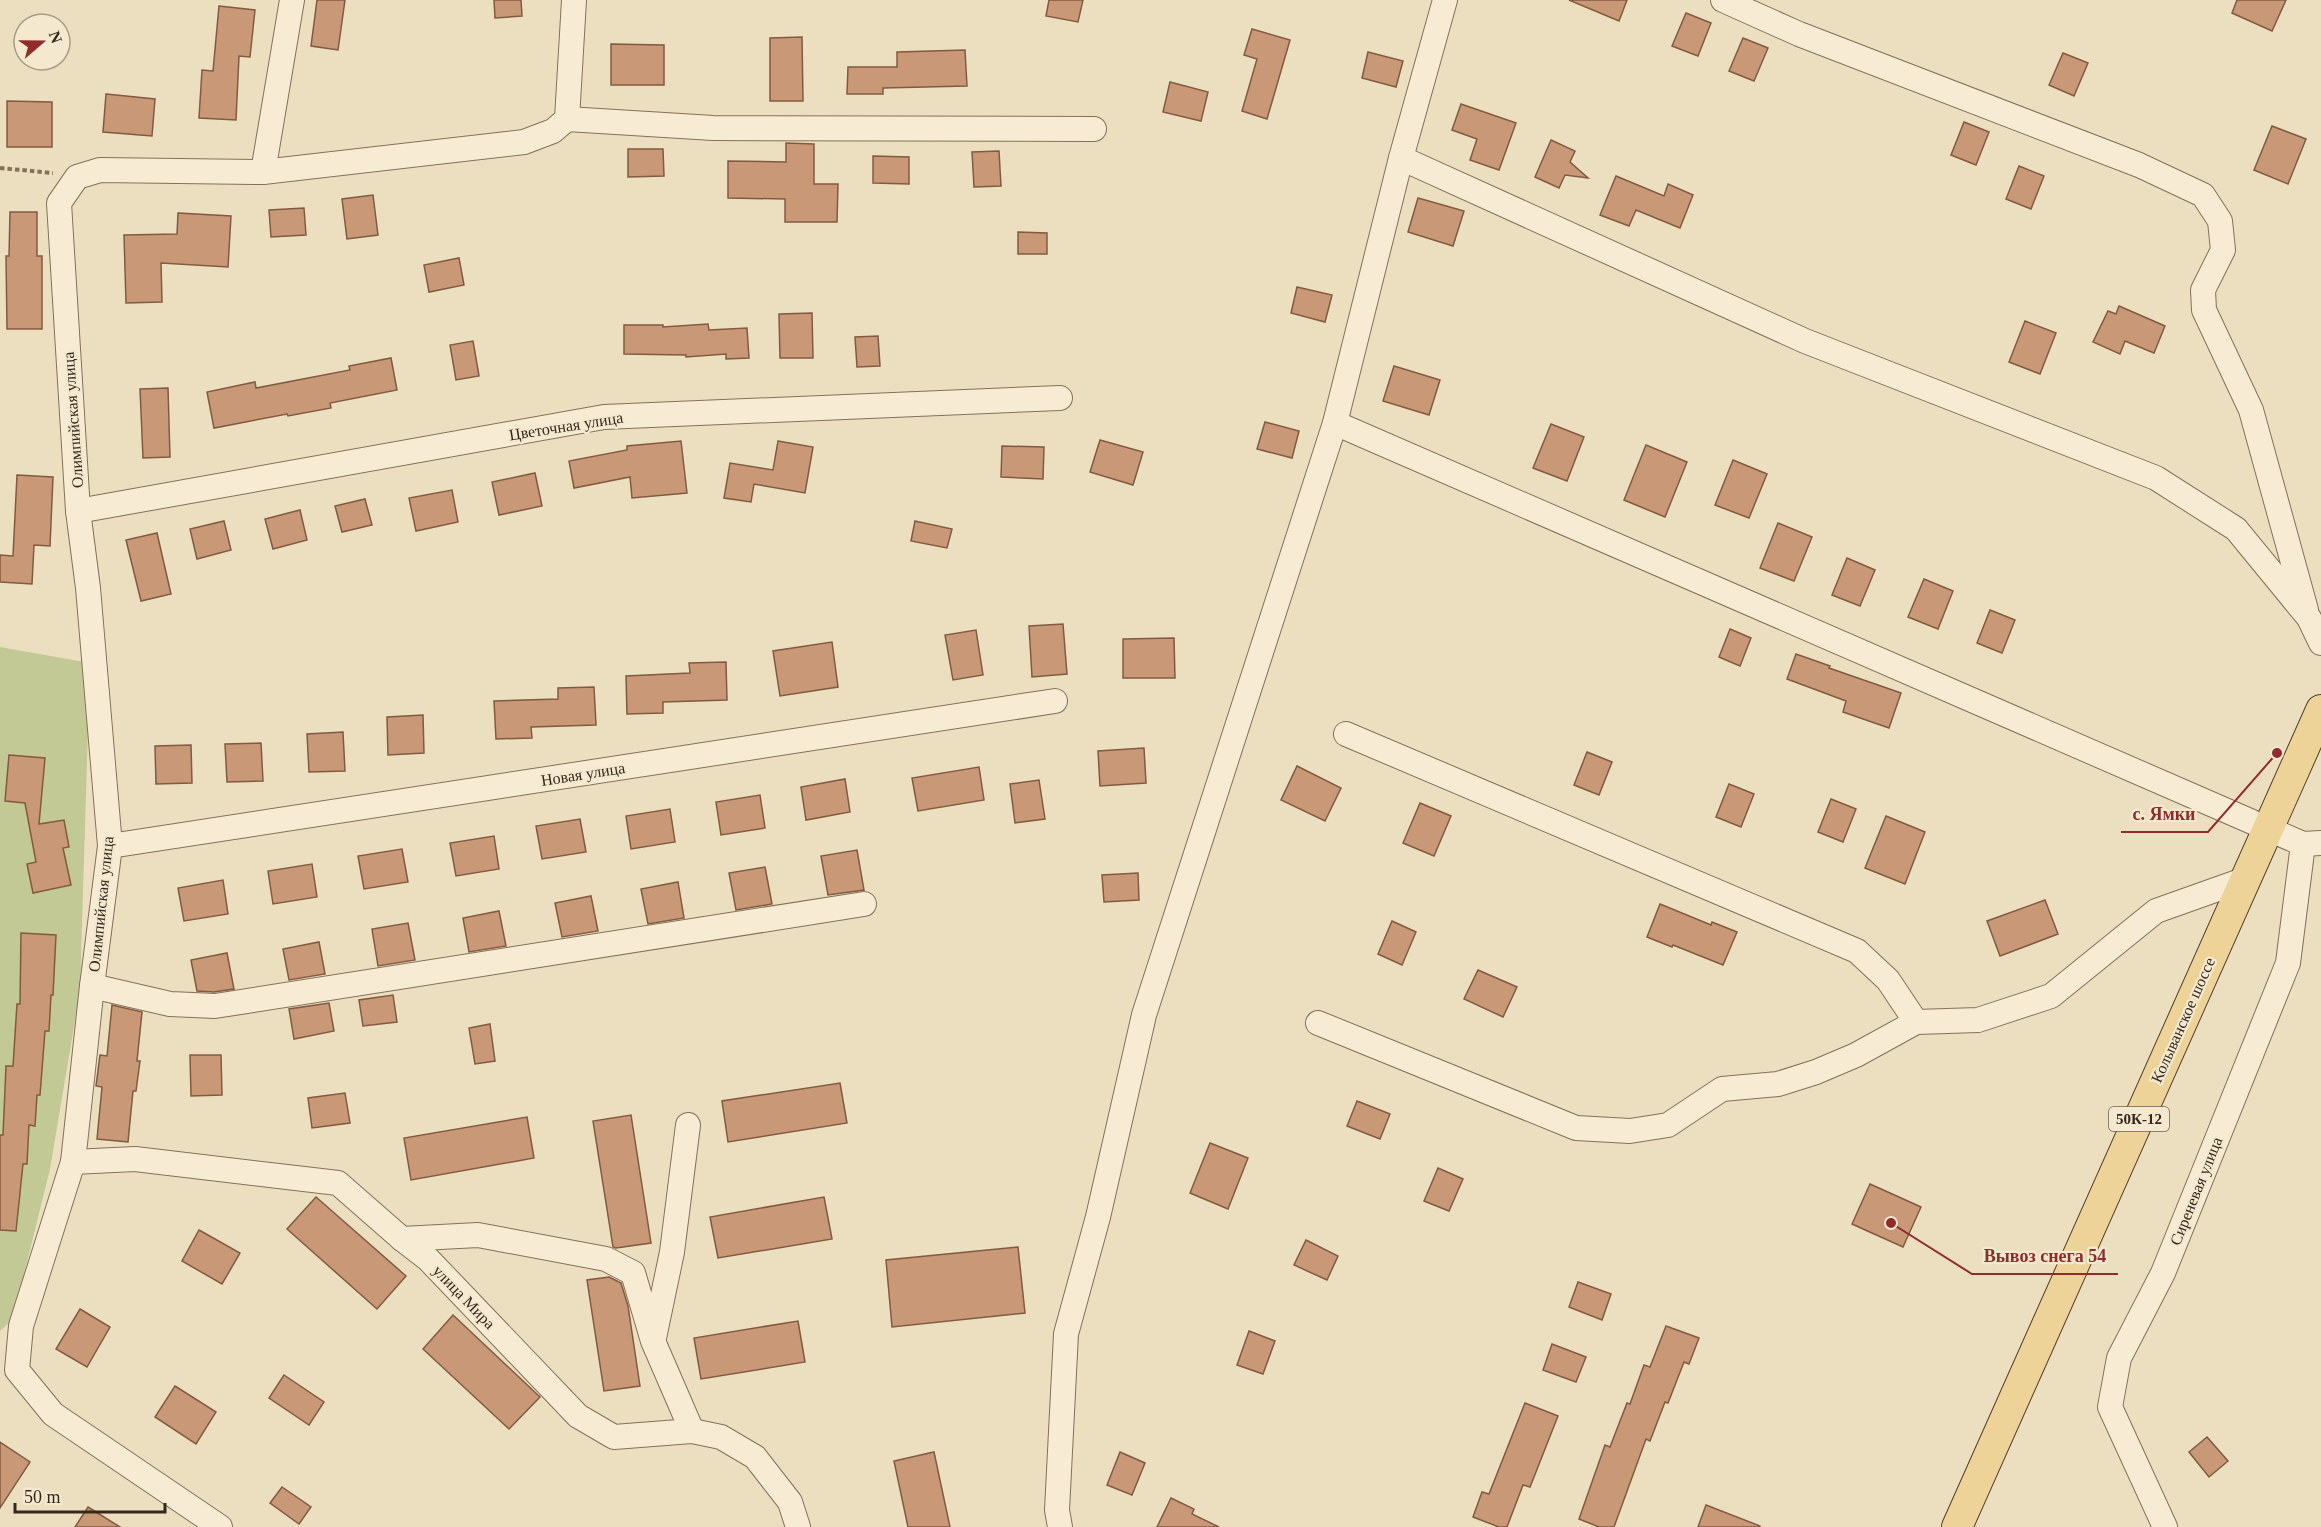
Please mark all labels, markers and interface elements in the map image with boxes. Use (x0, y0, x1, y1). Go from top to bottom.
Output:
north arrow (12, 12, 72, 72)
text: N (46, 29, 66, 46)
street label: Олимпийская улица (60, 351, 87, 489)
street label: Цветочная улица (508, 409, 624, 444)
street label: Новая улица (540, 759, 626, 790)
callout: с. Ямки (2121, 796, 2208, 832)
text: с. Ямки (2133, 804, 2196, 824)
street label: Олимпийская улица (85, 835, 118, 973)
street label: Колыванское шоссе (2148, 955, 2218, 1085)
road number: 50К-12 (2109, 1107, 2169, 1131)
street label: Сиреневая улица (2167, 1134, 2226, 1248)
callout: Вывоз снега 54 (1972, 1238, 2118, 1274)
text: Вывоз снега 54 (1984, 1246, 2106, 1266)
street label: улица Мира (429, 1262, 498, 1333)
scale bar (15, 1476, 165, 1514)
text: 50 m (24, 1487, 61, 1507)

